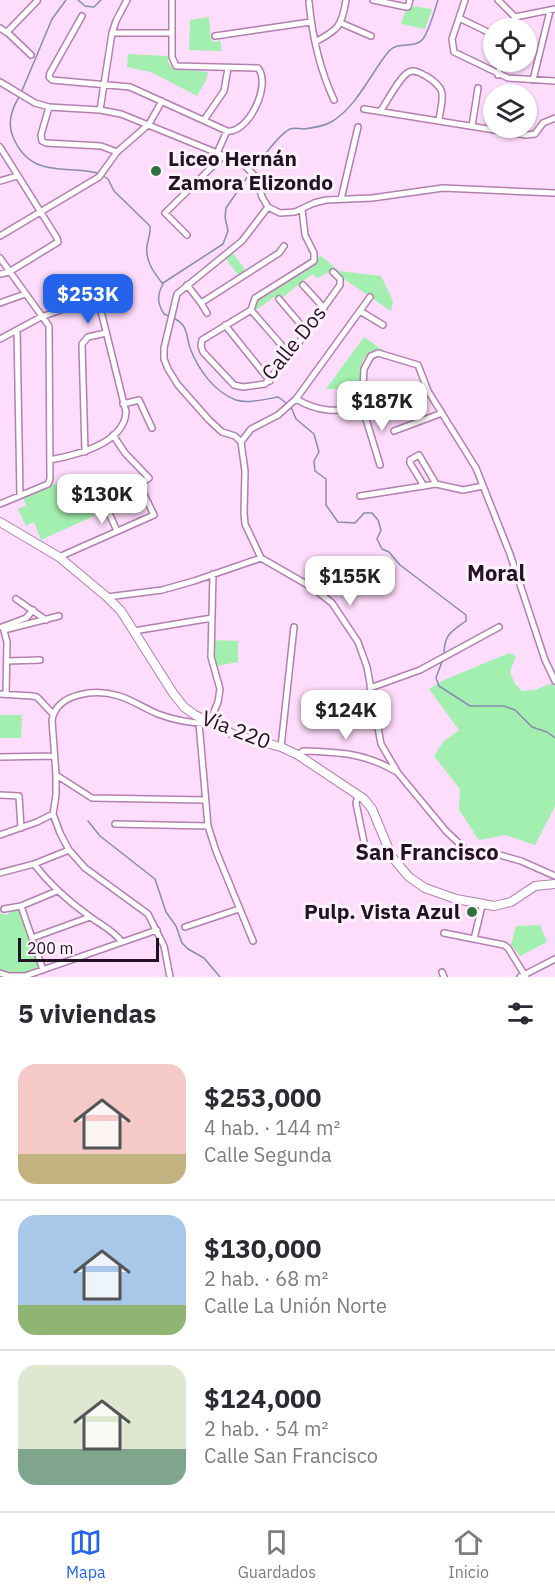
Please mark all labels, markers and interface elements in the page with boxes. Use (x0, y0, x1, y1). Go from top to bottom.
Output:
map controls (483, 18, 537, 138)
button: locate (483, 18, 537, 72)
button: layers (483, 84, 537, 138)
place label: Liceo Hernán Zamora Elizondo (168, 144, 333, 196)
marker: Liceo Hernán Zamora Elizondo (149, 164, 163, 178)
pin: $253K (46, 274, 130, 325)
text: $253K (57, 280, 119, 307)
street label: Calle Dos (255, 299, 332, 385)
pin: $187K (340, 381, 424, 432)
text: $187K (351, 387, 413, 414)
pin: $130K (60, 474, 144, 525)
text: $130K (71, 480, 133, 507)
pin: $155K (308, 556, 392, 607)
district label: Moral (467, 558, 525, 587)
text: $155K (319, 562, 381, 589)
pin: $124K (304, 690, 388, 741)
text: $124K (315, 696, 377, 723)
street label: Vía 220 (198, 703, 275, 755)
district label: San Francisco (355, 837, 499, 866)
place label: Pulp. Vista Azul (304, 897, 460, 925)
marker: Pulp. Vista Azul (465, 905, 479, 919)
scale bar (18, 935, 159, 962)
text: 200 m (27, 938, 74, 958)
text: 5 viviendas (18, 996, 156, 1030)
icon: filters (504, 997, 537, 1030)
text: $253,000 (204, 1080, 321, 1114)
icon: home (66, 1088, 138, 1160)
text: 4 hab. · 144 m² (204, 1114, 340, 1141)
text: Calle Segunda (204, 1141, 332, 1168)
text: $130,000 (204, 1231, 321, 1265)
icon: home (66, 1239, 138, 1311)
text: 2 hab. · 68 m² (204, 1265, 328, 1292)
text: Calle La Unión Norte (204, 1292, 387, 1319)
text: $124,000 (204, 1381, 321, 1415)
icon: home (66, 1389, 138, 1461)
text: 2 hab. · 54 m² (204, 1415, 328, 1442)
text: Calle San Francisco (204, 1442, 378, 1469)
tab: Mapa (66, 1526, 105, 1582)
tab: Guardados (238, 1526, 316, 1582)
tab: Inicio (448, 1526, 489, 1582)

